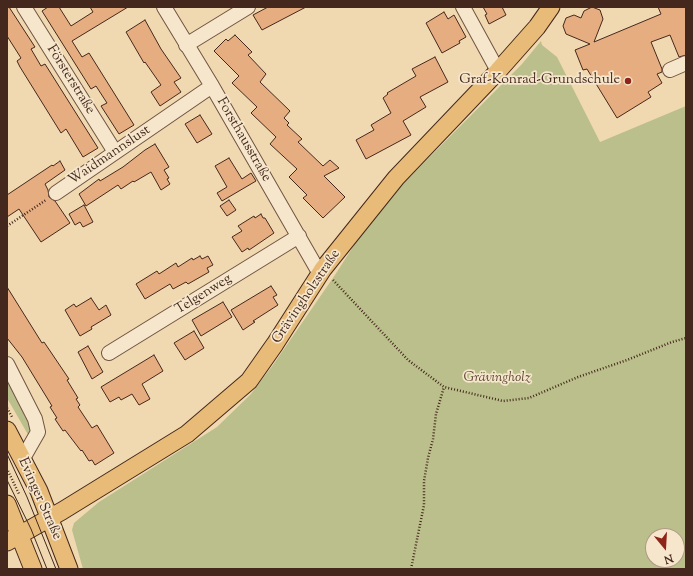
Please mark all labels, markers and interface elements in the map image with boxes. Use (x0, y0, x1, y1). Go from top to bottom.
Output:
street label: Försterstraße (42, 42, 98, 118)
place label: Graf-Konrad-Grundschule (459, 73, 620, 89)
marker: Graf-Konrad-Grundschule (623, 76, 633, 86)
street label: Forsthausstraße (212, 95, 274, 185)
street label: Waidmannslust (66, 122, 154, 190)
street label: Grävingholzstraße (269, 247, 345, 347)
street label: Telgenweg (173, 271, 235, 319)
park label: Grävingholz (463, 371, 531, 387)
street label: Evinger Straße (13, 455, 65, 543)
north arrow (645, 528, 685, 568)
text: N (662, 549, 675, 567)

